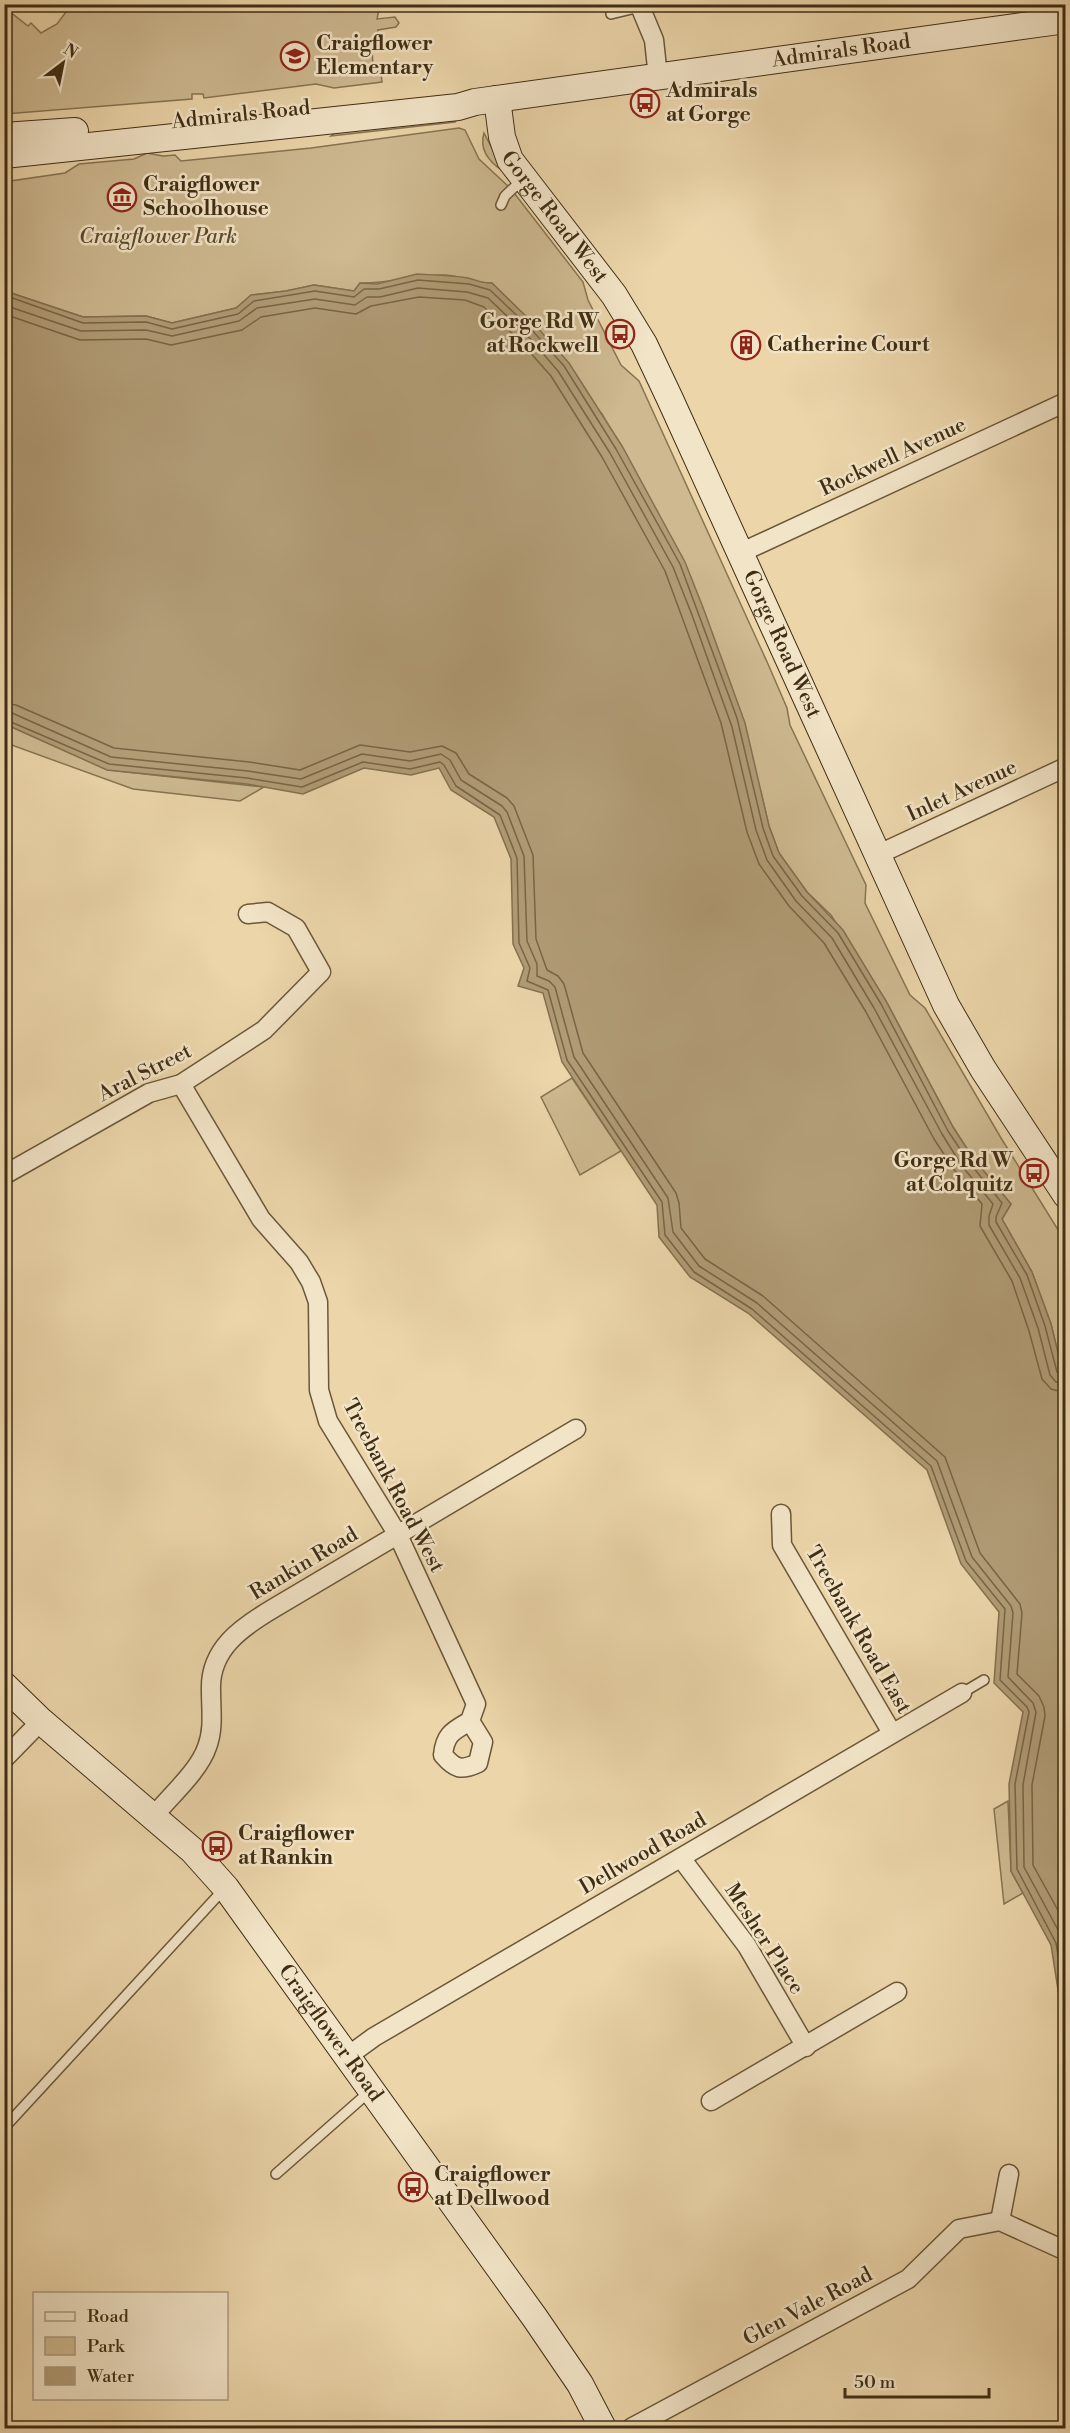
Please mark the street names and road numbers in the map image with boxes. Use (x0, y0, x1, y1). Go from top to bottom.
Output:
street label: Admirals Road (769, 29, 912, 74)
street label: Admirals Road (169, 95, 312, 135)
street label: Gorge Road West (495, 146, 614, 289)
street label: Rockwell Avenue (816, 412, 970, 502)
street label: Gorge Road West (737, 566, 827, 723)
street label: Inlet Avenue (903, 754, 1021, 828)
street label: Aral Street (93, 1038, 197, 1108)
street label: Treebank Road West (336, 1395, 450, 1578)
street label: Rankin Road (245, 1522, 363, 1606)
street label: Treebank Road East (799, 1542, 917, 1719)
street label: Dellwood Road (575, 1807, 711, 1901)
street label: Mesher Place (718, 1879, 810, 1999)
street label: Craigflower Road (272, 1959, 389, 2107)
street label: Glen Vale Road (739, 2262, 877, 2352)

